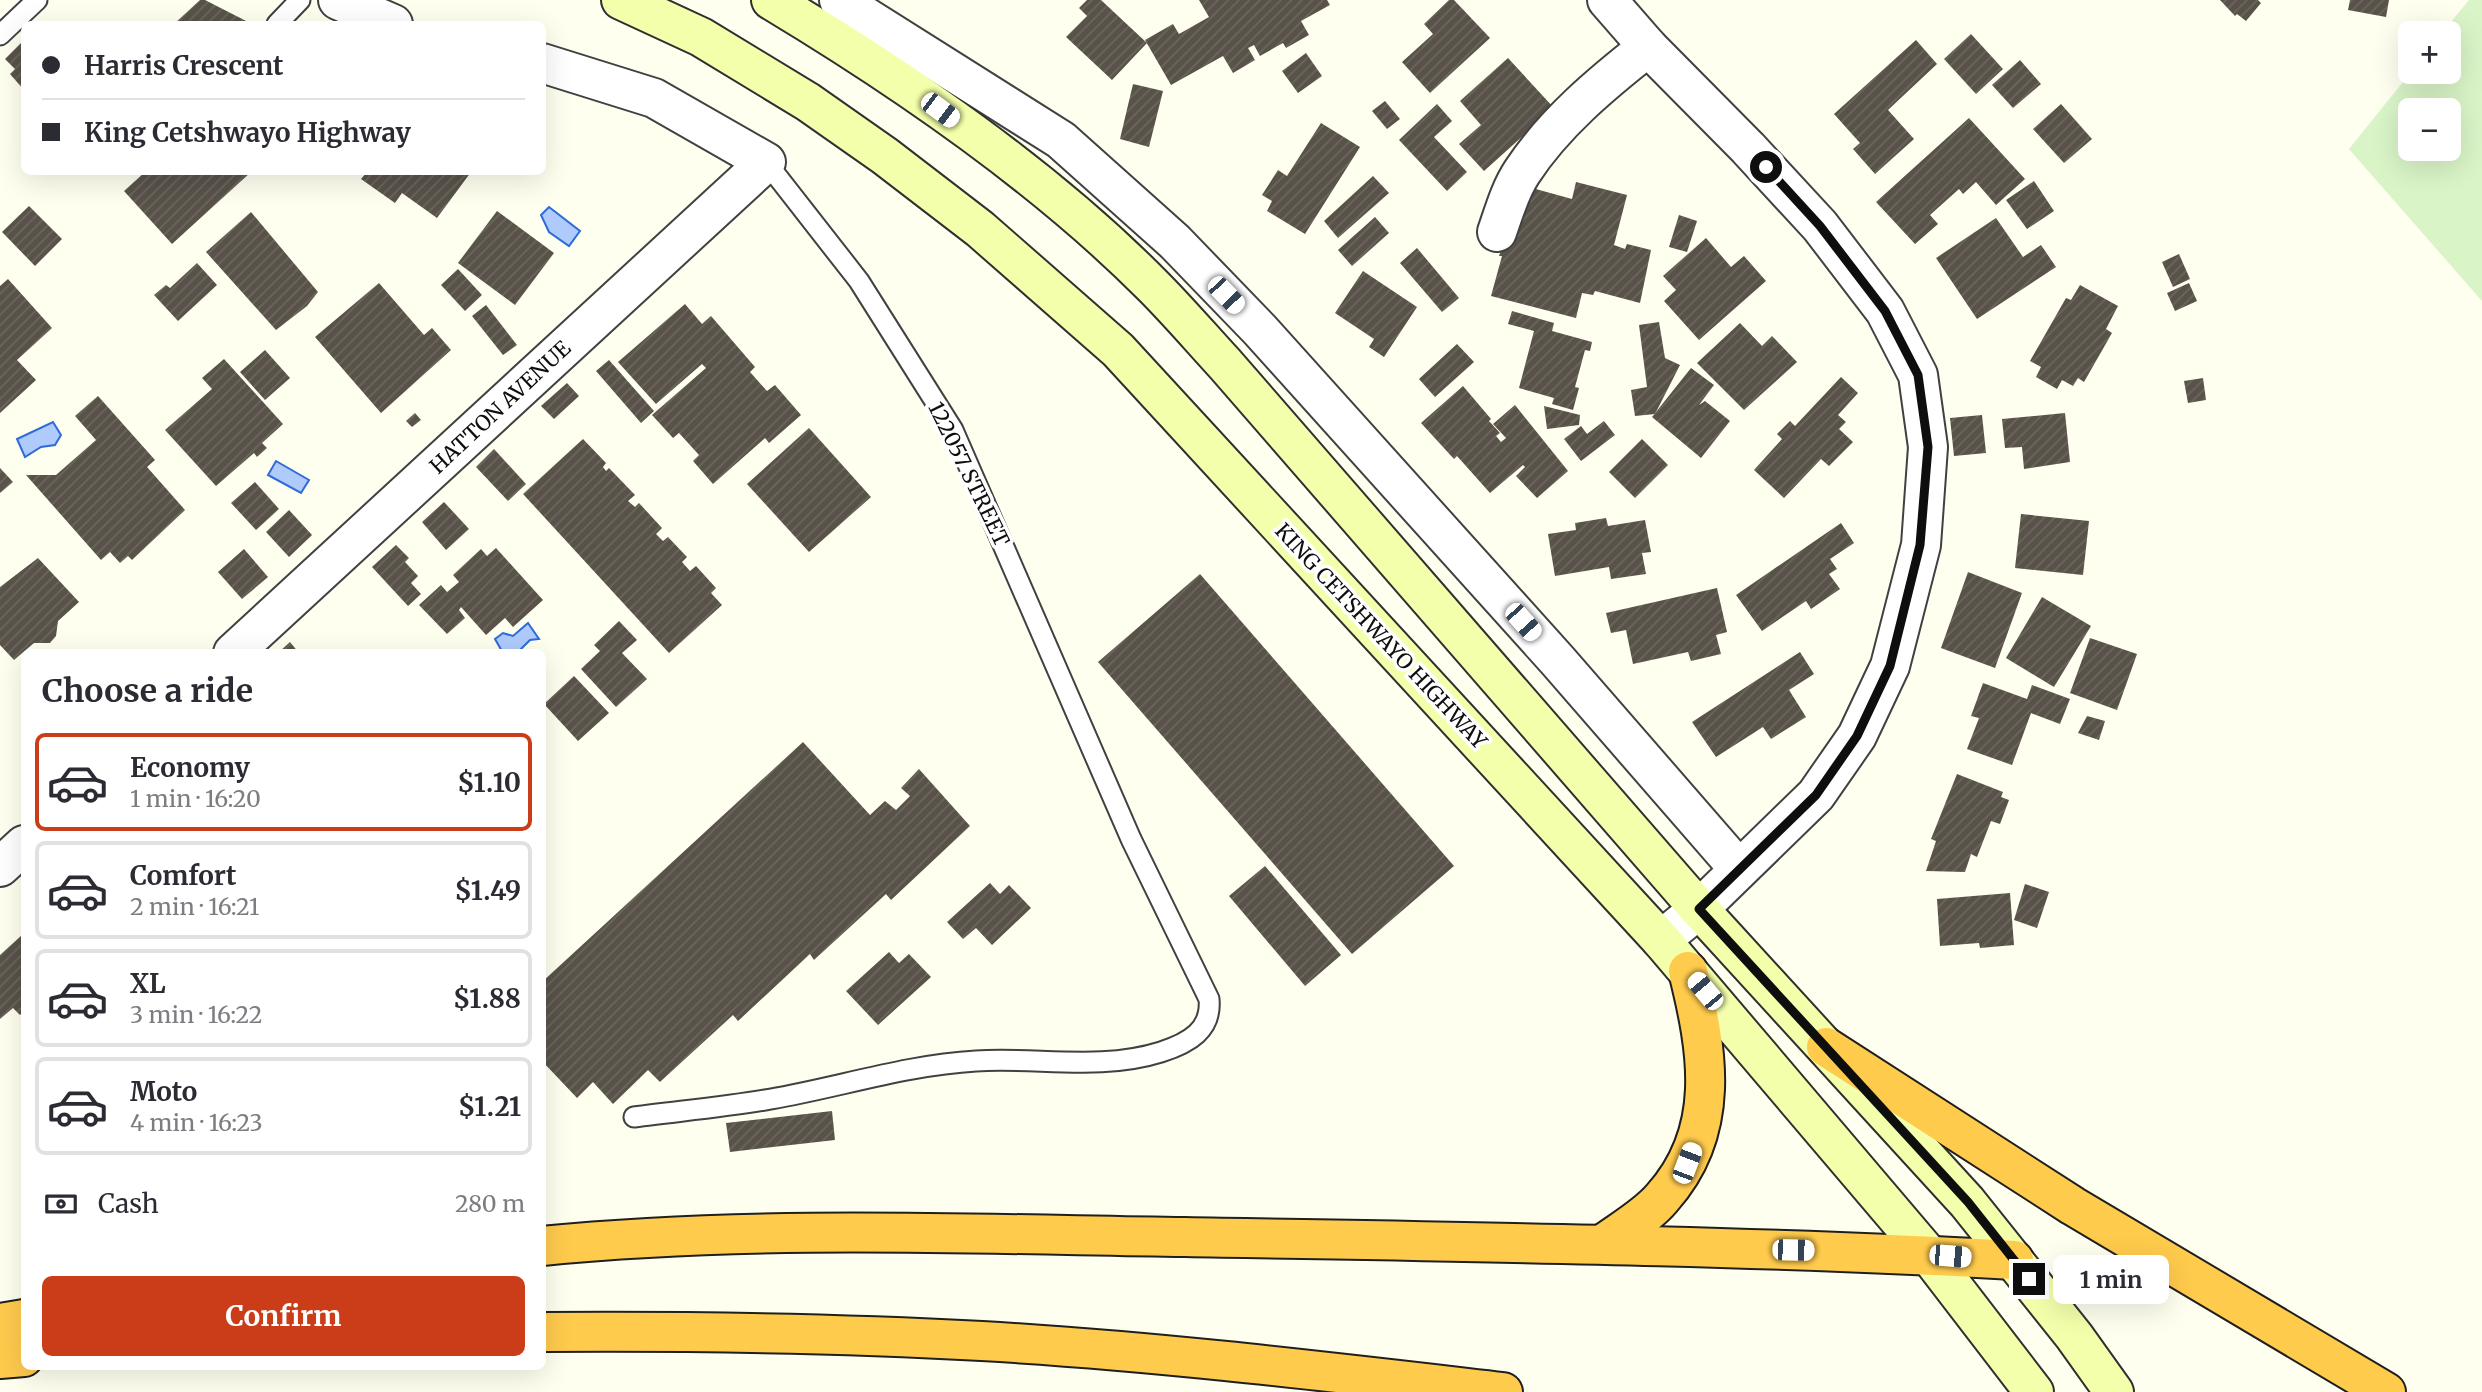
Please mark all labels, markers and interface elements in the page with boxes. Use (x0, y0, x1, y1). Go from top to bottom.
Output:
map controls (2398, 21, 2461, 161)
button: + (2398, 21, 2461, 84)
text: Harris Crescent (84, 49, 283, 82)
car (917, 89, 964, 131)
button: − (2398, 98, 2461, 161)
text: King Cetshwayo Highway (84, 116, 411, 149)
route start (1750, 151, 1782, 183)
car (1204, 273, 1249, 317)
street label: HATTON AVENUE (424, 334, 577, 479)
street label: 122057 STREET (922, 397, 1016, 551)
street label: KING CETSHWAYO HIGHWAY (1269, 518, 1493, 755)
car (1502, 599, 1545, 645)
text: Choose a ride (42, 671, 253, 711)
icon: car (46, 751, 109, 814)
text: Economy (130, 751, 250, 784)
text: $1.10 (457, 766, 521, 799)
text: 1 min · 16:20 (130, 784, 261, 813)
icon: car (46, 859, 109, 922)
text: Comfort (130, 859, 236, 892)
text: $1.49 (454, 874, 521, 907)
text: 2 min · 16:21 (130, 892, 259, 921)
icon: car (46, 967, 109, 1030)
text: XL (130, 967, 166, 1000)
car (1684, 968, 1727, 1014)
text: $1.88 (453, 982, 521, 1015)
text: 3 min · 16:22 (130, 1000, 262, 1029)
icon: car (46, 1075, 109, 1138)
text: Moto (130, 1075, 197, 1108)
text: $1.21 (458, 1090, 521, 1123)
text: 4 min · 16:23 (130, 1108, 263, 1137)
car (1670, 1140, 1705, 1186)
icon: cash (42, 1185, 80, 1223)
text: Cash (98, 1187, 159, 1220)
text: 280 m (455, 1189, 525, 1218)
car (1772, 1239, 1815, 1261)
car (1929, 1244, 1972, 1268)
callout: 1 min (2054, 1254, 2169, 1304)
route end (2013, 1263, 2045, 1295)
text: 1 min (2080, 1265, 2142, 1294)
button: Confirm (42, 1276, 525, 1356)

